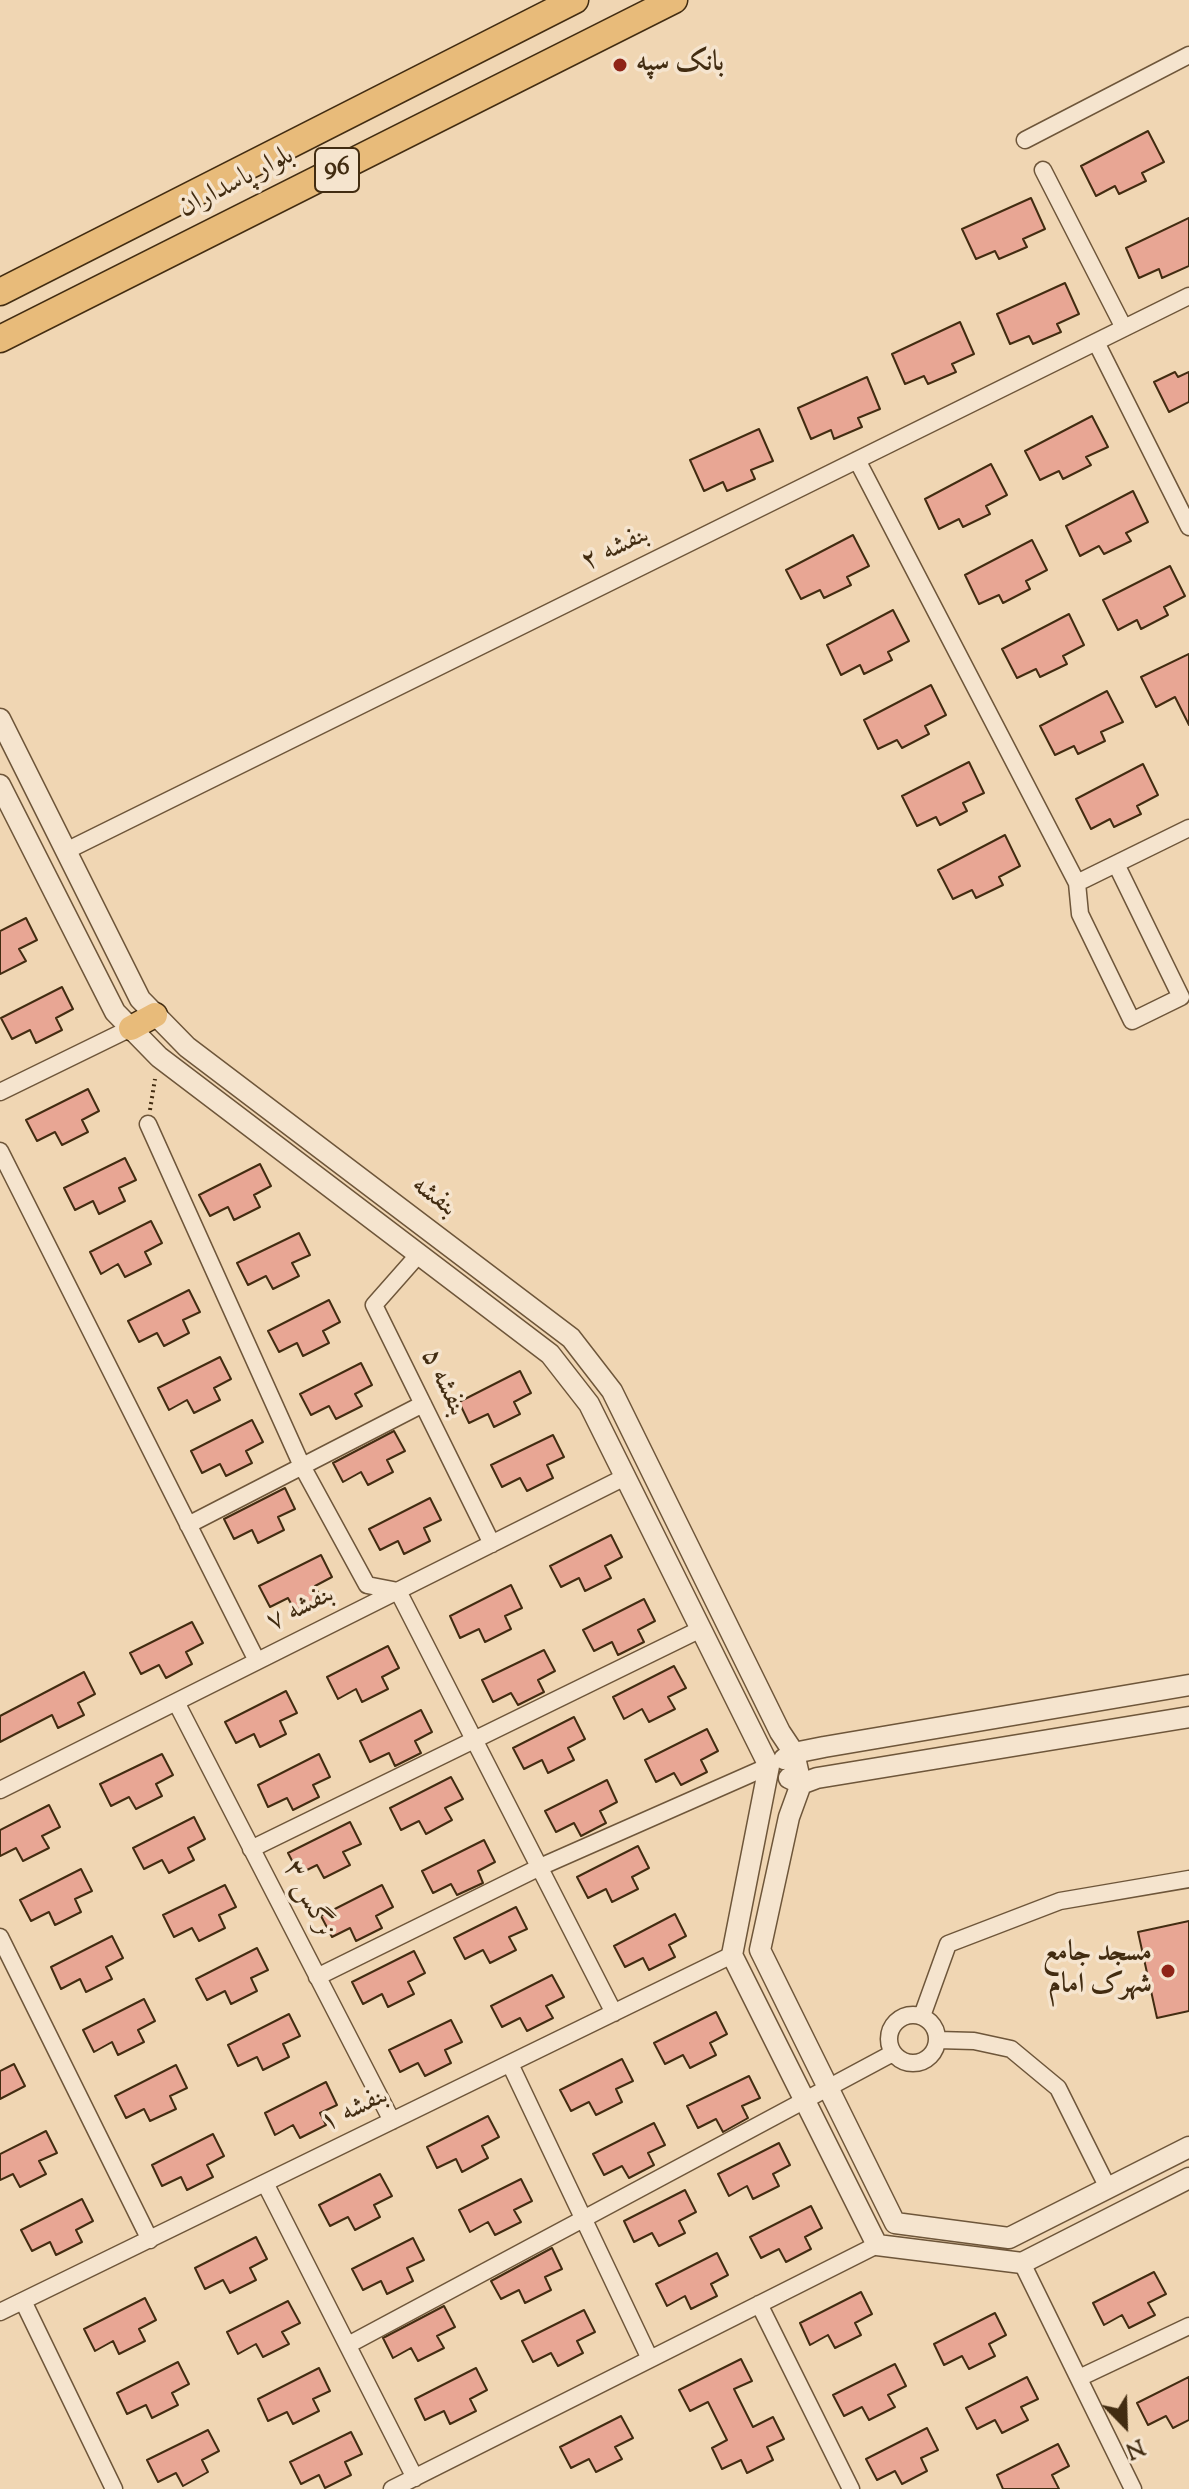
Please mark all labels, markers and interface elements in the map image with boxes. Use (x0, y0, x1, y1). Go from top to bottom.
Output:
place label: بانک سپه (636, 48, 724, 82)
marker: بانک سپه (611, 56, 629, 74)
street label: بلوار پاسداران (174, 141, 300, 227)
road number: 96 (315, 148, 359, 192)
street label: بنفشه ۲ (577, 519, 655, 581)
street label: بنفشه (403, 1170, 463, 1226)
street label: بنفشه ۵ (411, 1344, 473, 1422)
street label: بنفشه ۷ (262, 1579, 340, 1641)
street label: نرگس ۳ (273, 1856, 341, 1944)
place label: مسجد جامع شهرک امام (1043, 1938, 1152, 2004)
marker: مسجد جامع شهرک امام (1159, 1962, 1177, 1980)
street label: بنفشه ۱ (316, 2080, 394, 2142)
north arrow (1085, 2385, 1165, 2465)
text: N (1120, 2429, 1149, 2465)

